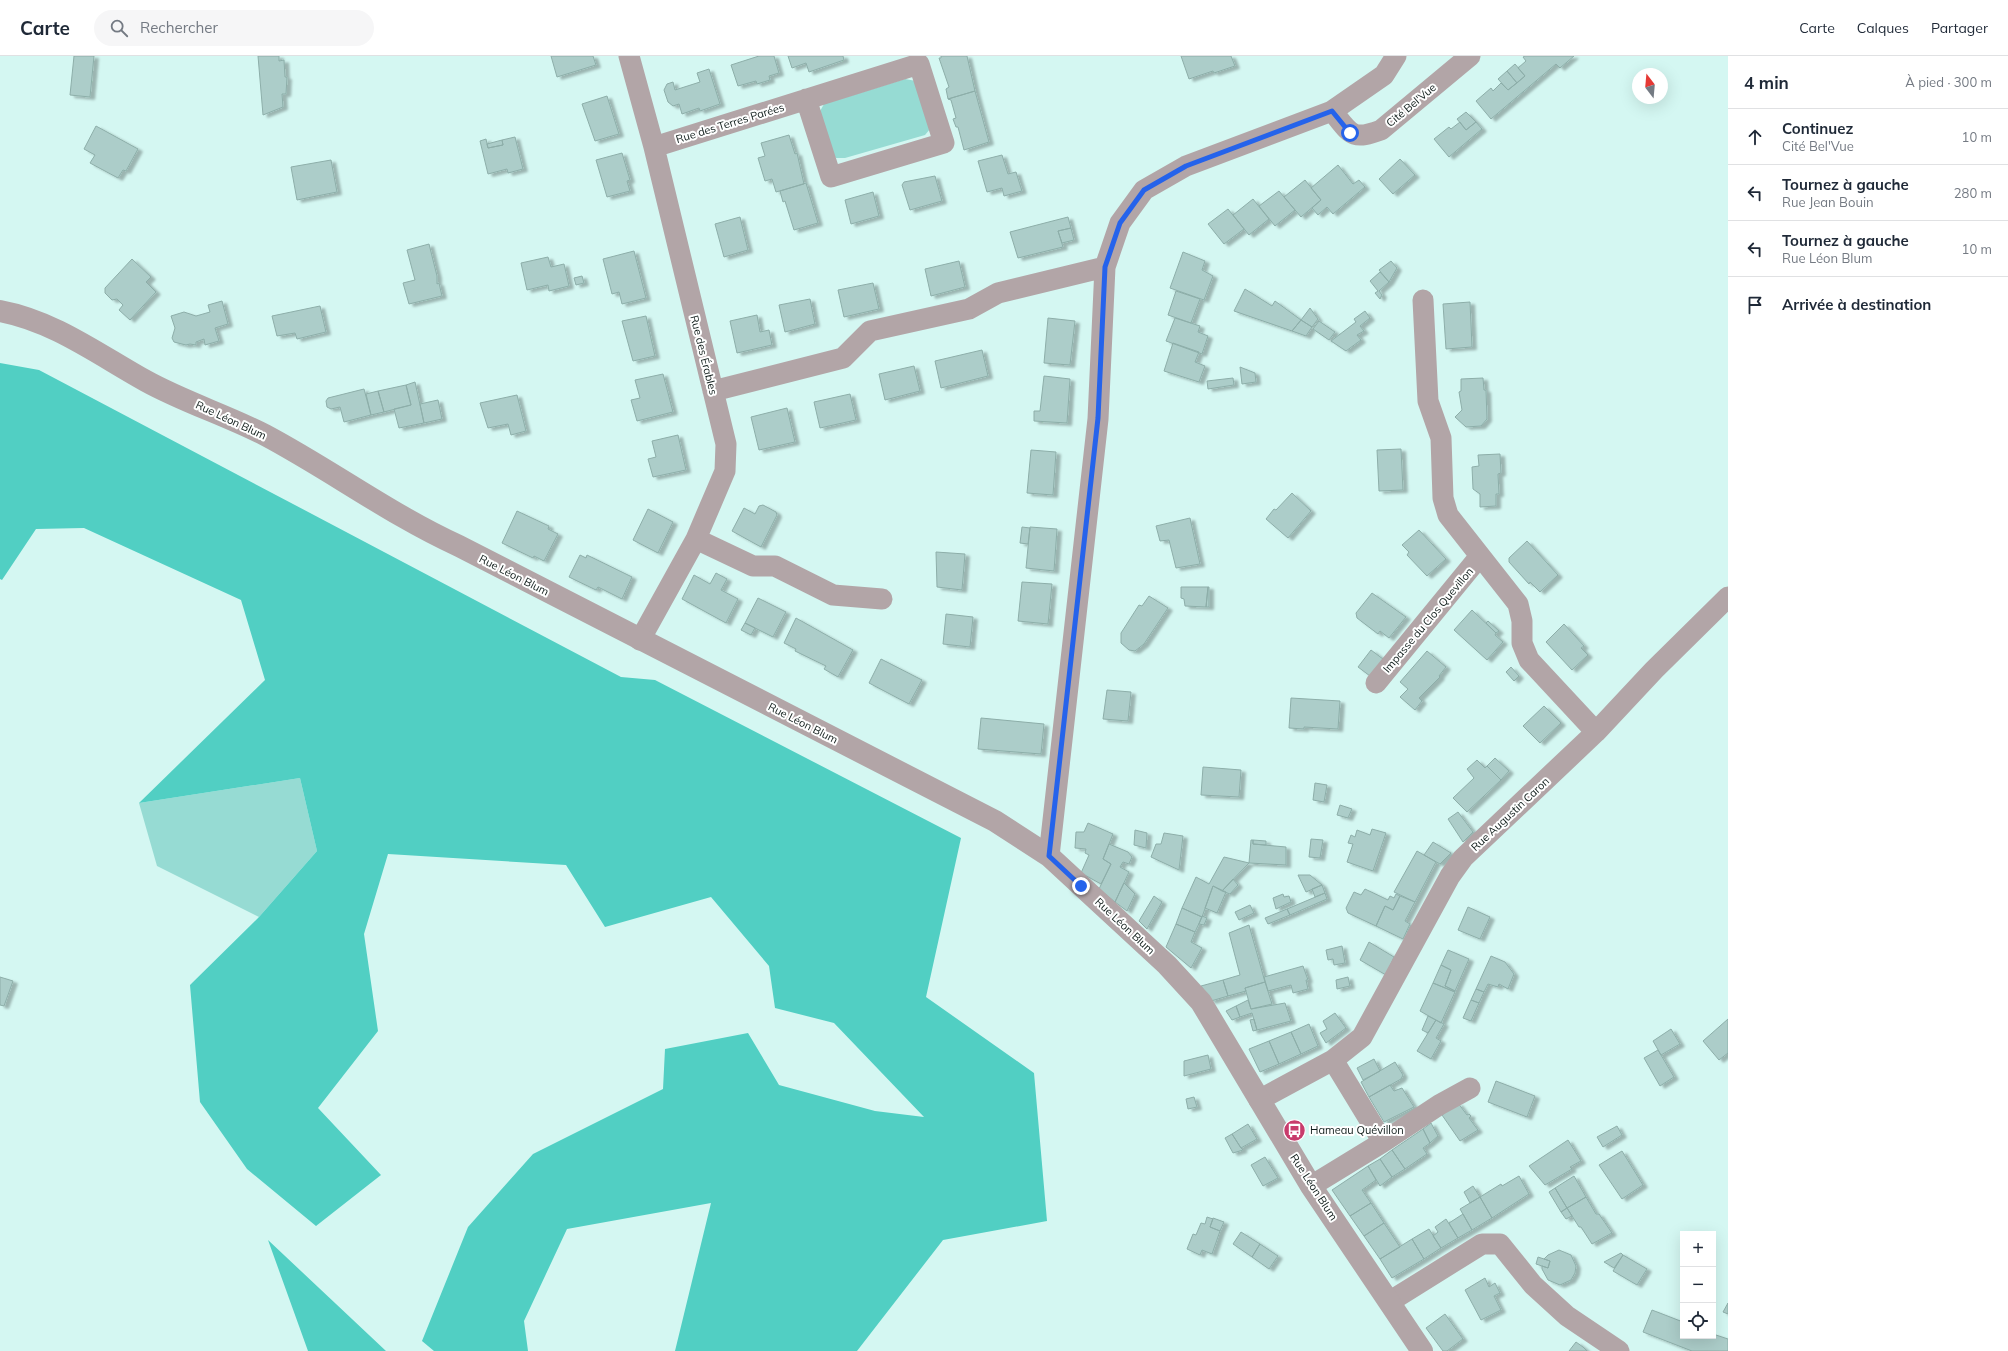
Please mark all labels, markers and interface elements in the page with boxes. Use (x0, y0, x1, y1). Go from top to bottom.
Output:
search box (94, 10, 374, 46)
text: Carte (20, 16, 70, 40)
icon: search (108, 17, 130, 39)
text: Rechercher (140, 18, 218, 37)
text: Carte (1799, 19, 1835, 37)
text: Calques (1857, 19, 1909, 37)
text: Partager (1931, 19, 1988, 37)
north arrow (1632, 68, 1668, 104)
text: 4 min (1744, 72, 1789, 93)
text: À pied · 300 m (1905, 74, 1992, 90)
street label: Cité Bel'Vue (1383, 80, 1439, 130)
street label: Rue des Terres Parées (674, 100, 786, 146)
text: Continuez (1782, 119, 1853, 138)
route start (1341, 124, 1359, 142)
icon: ahead (1744, 126, 1766, 148)
text: 10 m (1962, 129, 1992, 145)
text: Cité Bel'Vue (1782, 138, 1854, 154)
text: Tournez à gauche (1782, 175, 1909, 194)
icon: left (1744, 182, 1766, 204)
text: 280 m (1954, 185, 1992, 201)
text: Rue Jean Bouin (1782, 194, 1874, 210)
text: Tournez à gauche (1782, 231, 1909, 250)
icon: left (1744, 238, 1766, 260)
text: 10 m (1962, 241, 1992, 257)
text: Rue Léon Blum (1782, 250, 1872, 266)
icon: arrive (1744, 294, 1766, 316)
text: Arrivée à destination (1782, 295, 1931, 314)
street label: Rue des Érables (687, 314, 721, 396)
street label: Rue Léon Blum (193, 398, 269, 442)
street label: Rue Léon Blum (477, 551, 551, 599)
street label: Impasse du Clos Quevillon (1380, 564, 1476, 676)
street label: Rue Léon Blum (766, 699, 840, 747)
street label: Rue Augustin Caron (1468, 774, 1552, 854)
route end (1072, 877, 1090, 895)
street label: Rue Léon Blum (1092, 895, 1158, 957)
bus stop icon: Hameau Quévillon (1281, 1117, 1307, 1143)
place label: Hameau Quévillon (1310, 1123, 1404, 1137)
street label: Rue Léon Blum (1287, 1151, 1341, 1223)
map controls (1680, 1231, 1716, 1339)
button: + (1680, 1231, 1716, 1267)
button: − (1680, 1267, 1716, 1303)
button: locate (1680, 1303, 1716, 1339)

